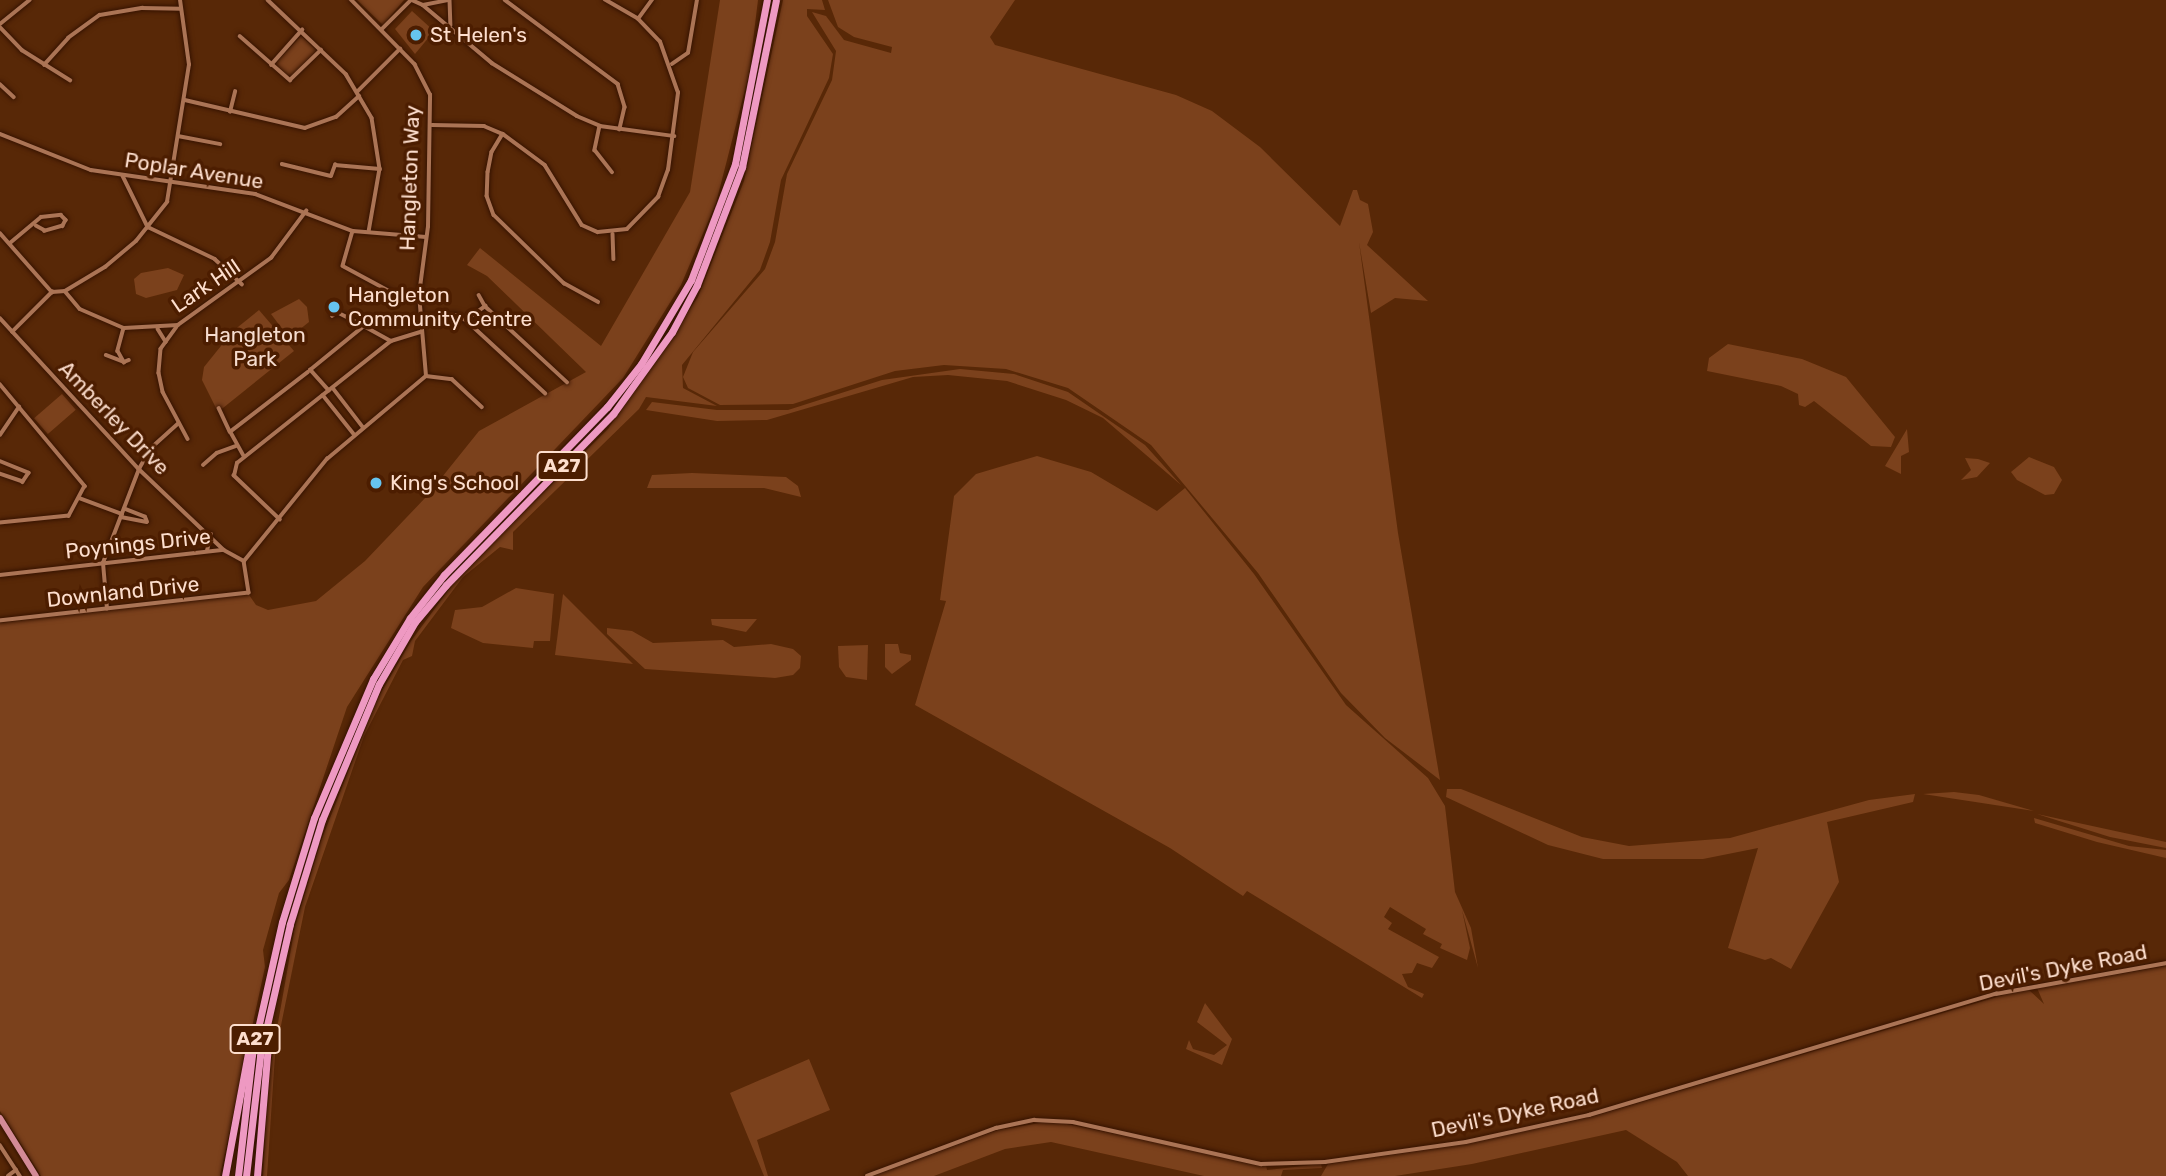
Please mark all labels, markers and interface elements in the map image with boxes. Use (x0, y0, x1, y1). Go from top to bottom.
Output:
place label: St Helen's (430, 22, 527, 48)
marker: St Helen's (408, 27, 424, 43)
street label: Hangleton Way (395, 105, 425, 251)
street label: Poplar Avenue (122, 148, 266, 194)
street label: Lark Hill (167, 254, 245, 318)
place label: Hangleton Community Centre (348, 282, 533, 332)
marker: Hangleton Community Centre (326, 299, 342, 315)
park label: Hangleton Park (204, 322, 306, 372)
street label: Amberley Drive (53, 356, 175, 480)
road number: A27 (536, 450, 588, 481)
place label: King's School (390, 470, 519, 496)
marker: King's School (368, 475, 384, 491)
street label: Poynings Drive (64, 524, 212, 564)
street label: Downland Drive (45, 571, 201, 613)
street label: Devil's Dyke Road (1977, 939, 2149, 997)
road number: A27 (229, 1023, 281, 1054)
street label: Devil's Dyke Road (1429, 1083, 1601, 1143)

